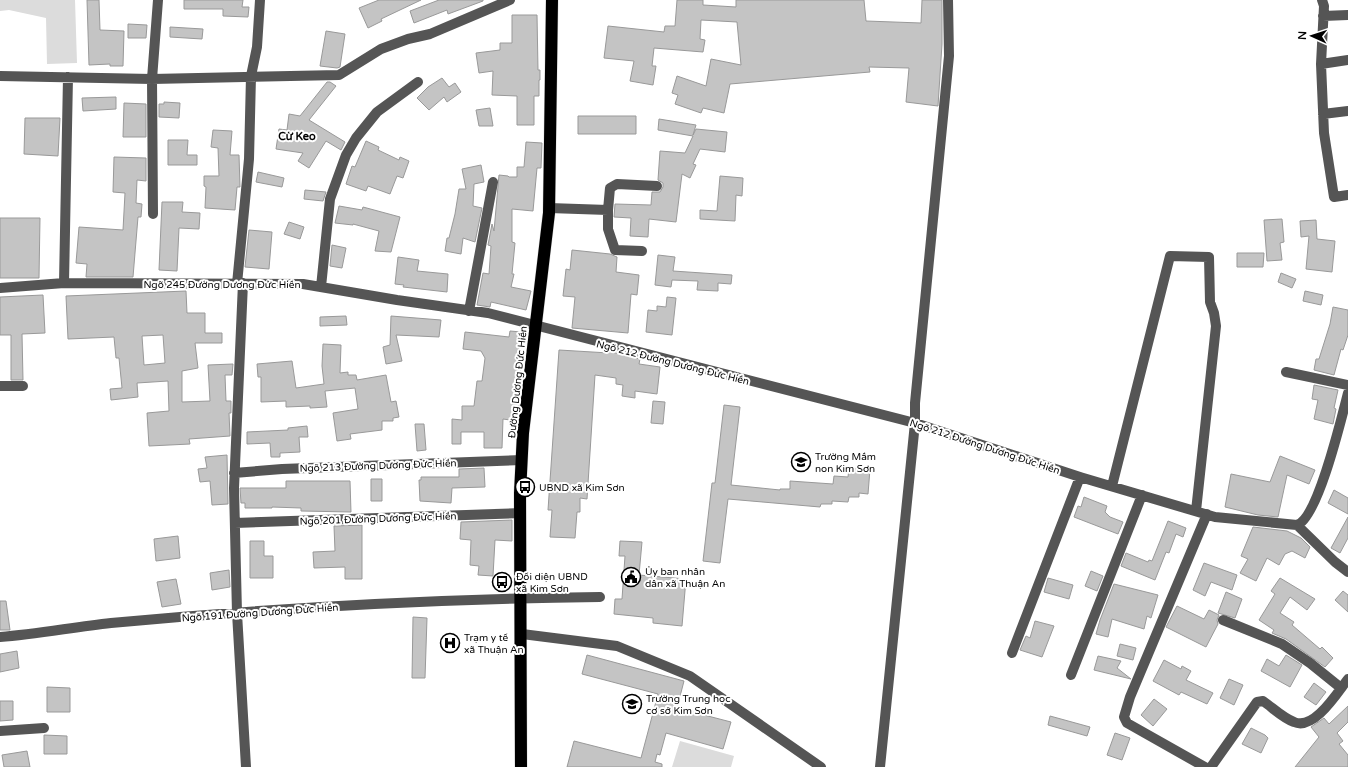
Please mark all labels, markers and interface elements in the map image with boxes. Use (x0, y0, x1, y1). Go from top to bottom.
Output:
north arrow (1292, 16, 1332, 56)
text: N (1296, 31, 1309, 40)
district label: Cừ Keo (278, 130, 316, 143)
street label: Ngõ 245 Đường Dương Đức Hiền (143, 279, 301, 291)
street label: Đường Dương Đức Hiền (506, 325, 530, 439)
street label: Ngõ 212 Đường Dương Đức Hiền (595, 338, 750, 388)
street label: Ngõ 212 Đường Dương Đức Hiền (908, 417, 1061, 477)
school or university icon: Trường Mầm non Kim Sơn (790, 451, 812, 473)
place label: Trường Mầm non Kim Sơn (815, 451, 876, 475)
street label: Ngõ 213 Đường Dương Đức Hiền (299, 457, 457, 475)
bus stop icon: UBND xã Kim Sơn (514, 476, 536, 498)
place label: UBND xã Kim Sơn (539, 482, 625, 494)
street label: Ngõ 201 Đường Dương Đức Hiền (299, 510, 457, 528)
public building icon: Ủy ban nhân dân xã Thuận An (620, 566, 642, 588)
place label: Ủy ban nhân dân xã Thuận An (645, 566, 725, 590)
bus stop icon: Đối diện UBND xã Kim Sơn (491, 571, 513, 593)
place label: Đối diện UBND xã Kim Sơn (516, 571, 588, 595)
street label: Ngõ 191 Đường Dương Đức Hiền (181, 602, 339, 624)
hospital icon: Trạm y tế xã Thuận An (439, 632, 461, 654)
place label: Trạm y tế xã Thuận An (464, 632, 524, 656)
school or university icon: Trường Trung học cơ sở Kim Sơn (621, 693, 643, 715)
place label: Trường Trung học cơ sở Kim Sơn (646, 693, 731, 717)

